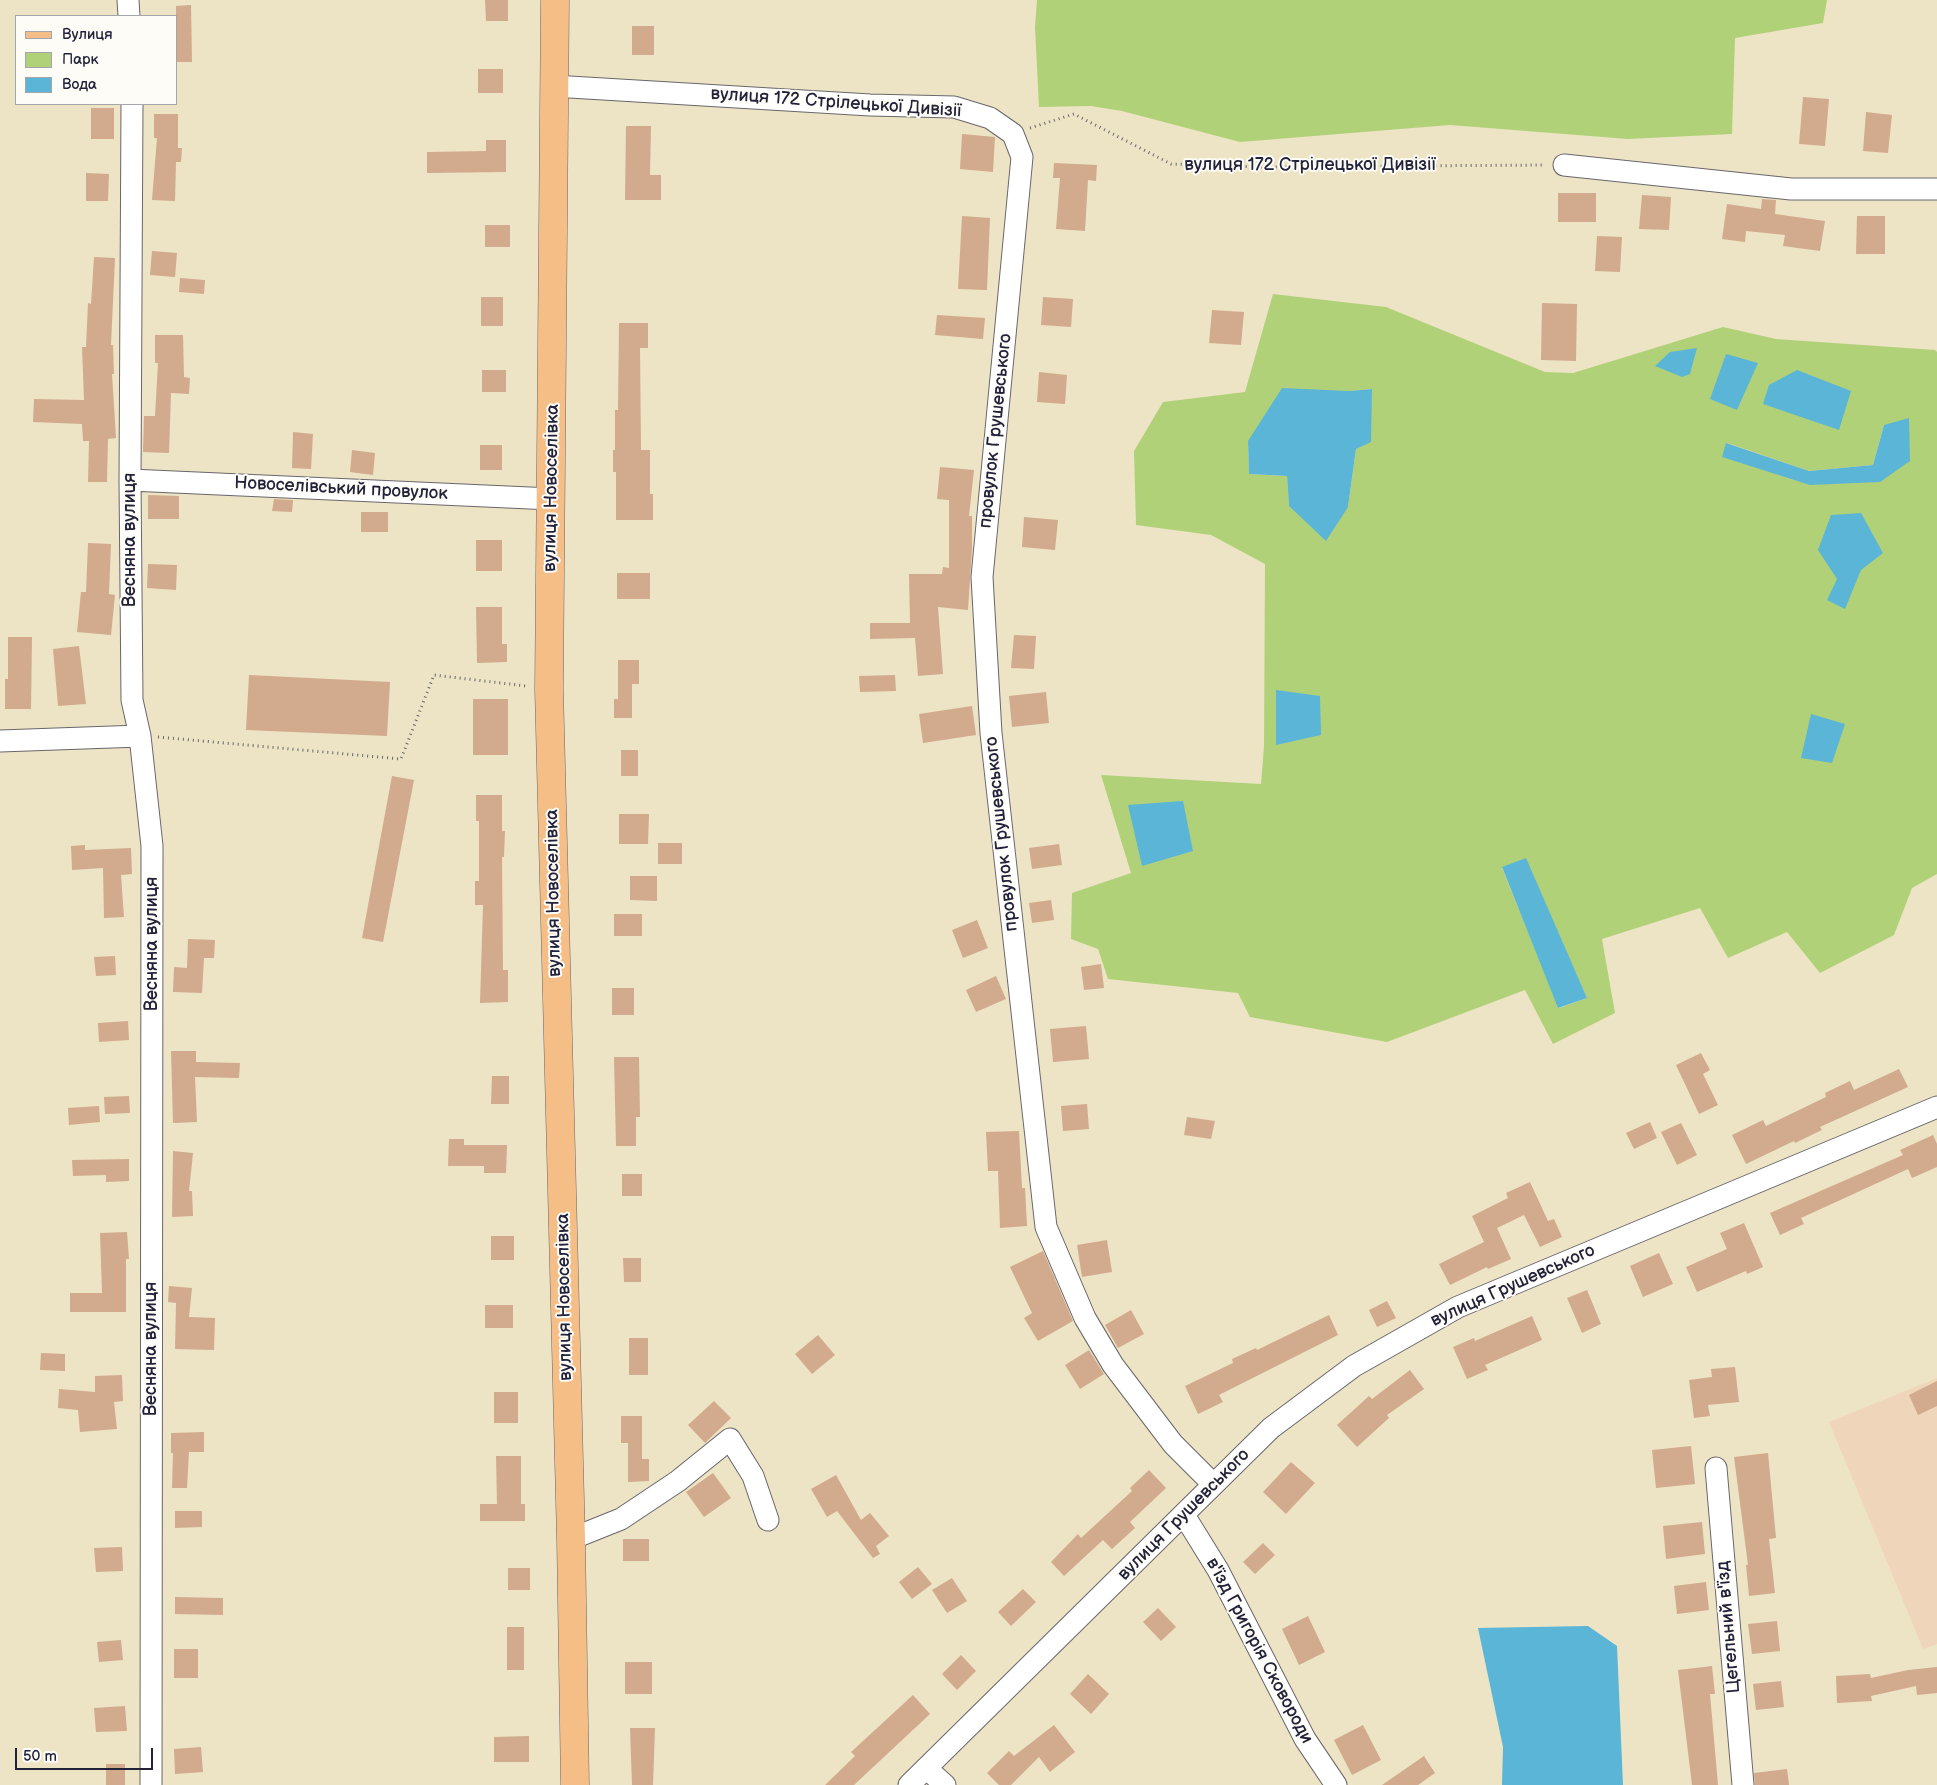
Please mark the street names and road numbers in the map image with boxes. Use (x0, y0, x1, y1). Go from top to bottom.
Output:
street label: вулиця 172 Стрілецької Дивізії (710, 83, 962, 123)
street label: вулиця 172 Стрілецької Дивізії (1184, 154, 1436, 176)
street label: провулок Грушевського (975, 332, 1017, 530)
street label: вулиця Новоселівка (540, 404, 564, 572)
street label: Весняна вулиця (119, 473, 141, 607)
street label: Новоселівський провулок (234, 473, 448, 505)
street label: провулок Грушевського (981, 735, 1023, 933)
street label: вулиця Новоселівка (542, 809, 566, 977)
street label: Весняна вулиця (141, 877, 163, 1011)
street label: вулиця Новоселівка (553, 1213, 577, 1381)
street label: вулиця Грушевського (1428, 1240, 1598, 1332)
street label: Весняна вулиця (140, 1282, 162, 1416)
street label: вулиця Грушевського (1114, 1445, 1254, 1585)
street label: в'їзд Григорія Сковороди (1201, 1554, 1317, 1748)
street label: Цегельний в'їзд (1712, 1560, 1746, 1694)

